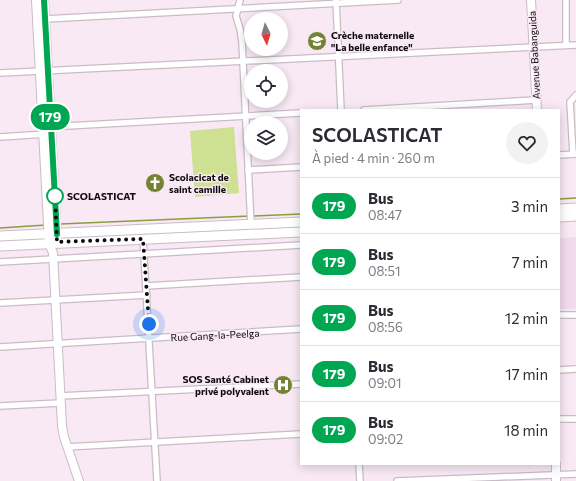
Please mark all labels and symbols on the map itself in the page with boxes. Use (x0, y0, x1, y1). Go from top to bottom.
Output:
street label: Avenue Babanguida (526, 11, 542, 99)
north arrow (244, 12, 288, 56)
place label: Crèche maternelle "La belle enfance" (331, 29, 414, 53)
school or university icon: Crèche maternelle "La belle enfance" (306, 30, 328, 52)
line badge: 179 (27, 104, 73, 130)
place label: Scolacicat de saint camille (169, 171, 229, 195)
church icon: Scolacicat de saint camille (144, 172, 166, 194)
marker: SCOLASTICAT (46, 187, 64, 205)
place label: SCOLASTICAT (67, 190, 137, 202)
your location (139, 314, 159, 334)
street label: Rue Gang-la-Peelga (170, 327, 260, 343)
place label: SOS Santé Cabinet privé polyvalent (182, 373, 269, 397)
hospital icon: SOS Santé Cabinet privé polyvalent (272, 374, 294, 396)

